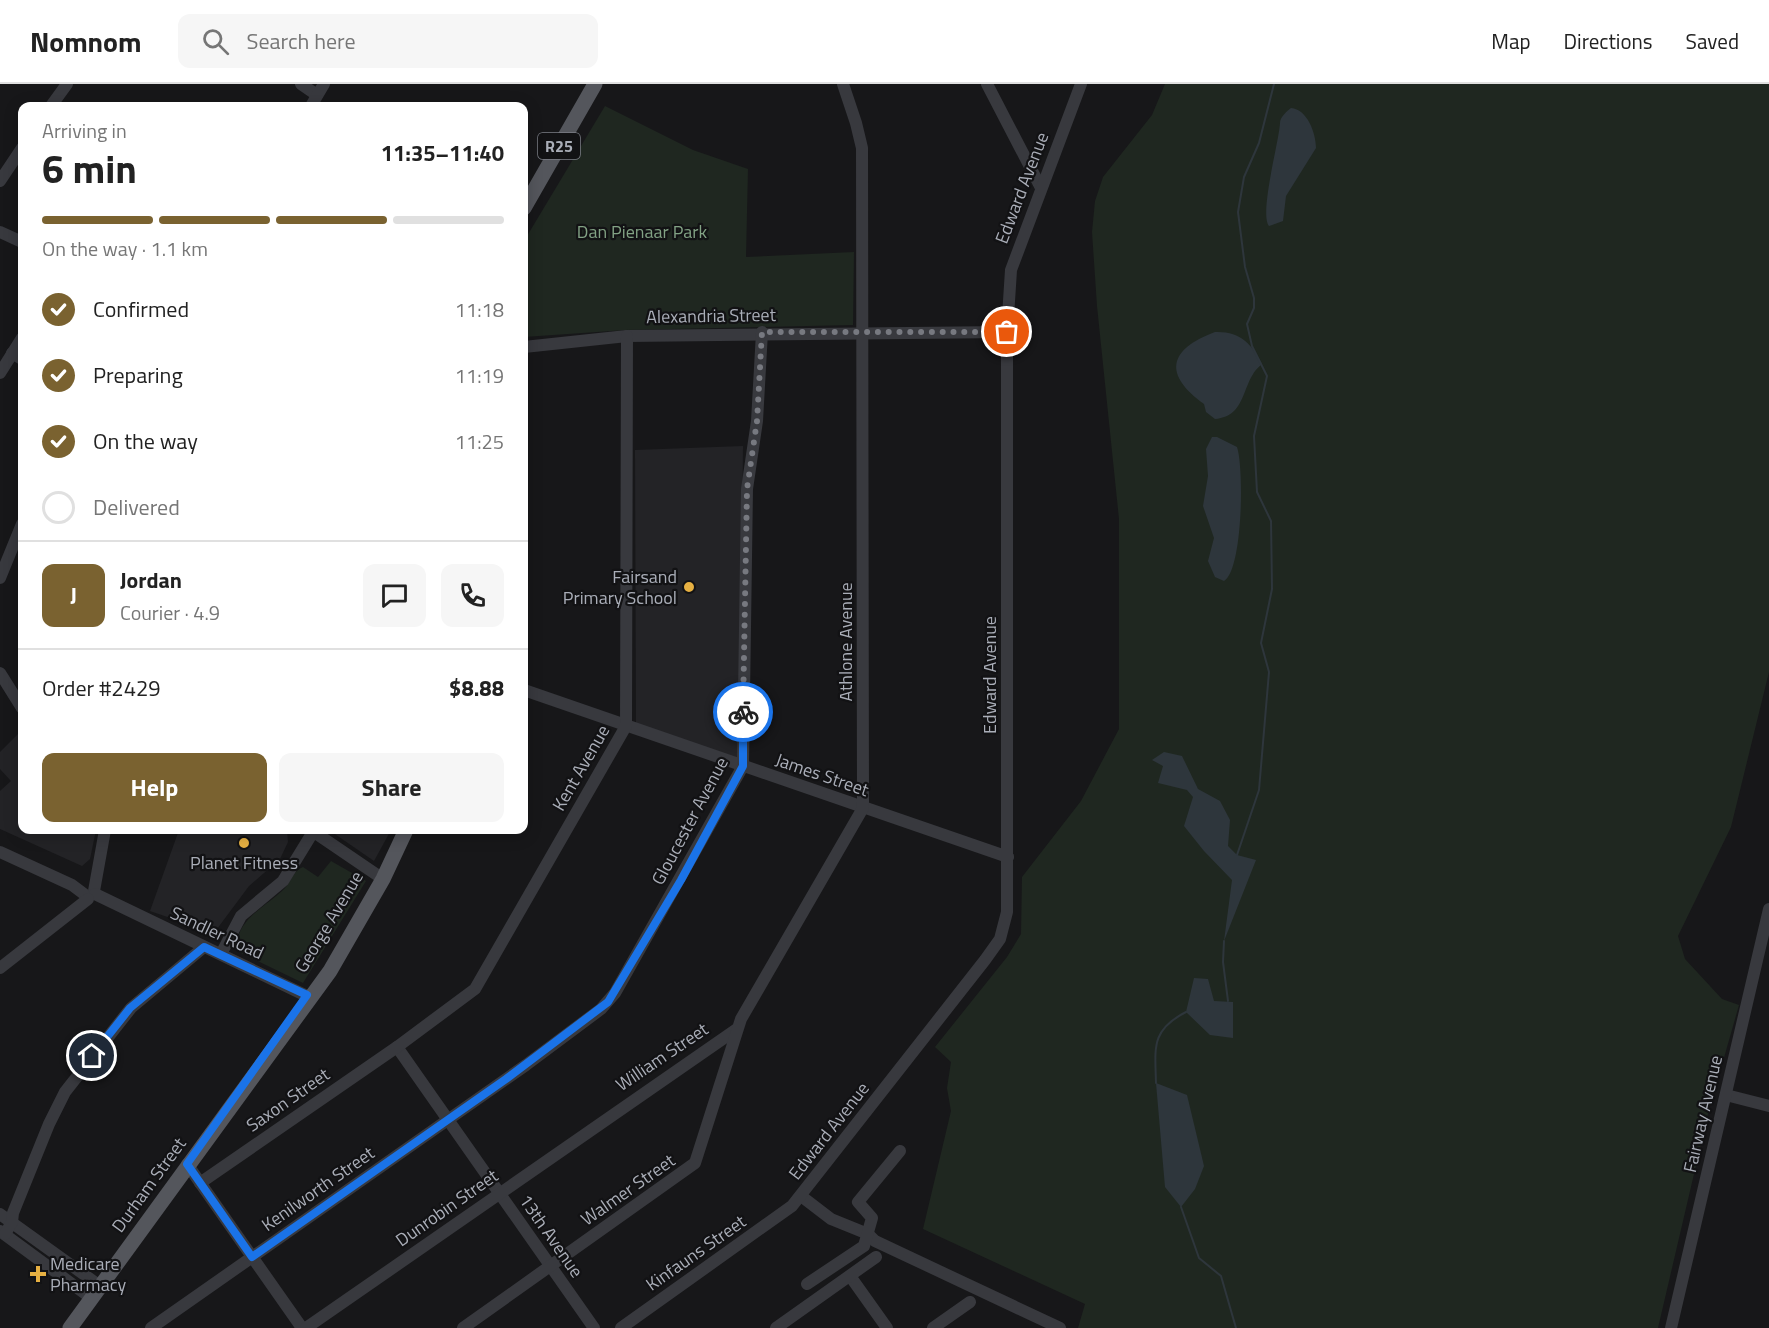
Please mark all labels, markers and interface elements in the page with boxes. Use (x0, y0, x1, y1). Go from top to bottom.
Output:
search box (178, 14, 598, 68)
text: Nomnom (30, 20, 142, 63)
text: Search here (247, 24, 356, 58)
icon: search (199, 25, 232, 58)
text: Map (1491, 25, 1531, 57)
text: Directions (1564, 25, 1653, 57)
text: Saved (1686, 25, 1739, 57)
text: Arriving in (42, 115, 127, 146)
street label: Edward Avenue (988, 128, 1055, 248)
road number: R25 (538, 133, 580, 159)
text: 11:35–11:40 (381, 136, 504, 170)
text: 6 min (42, 139, 137, 198)
park label: Dan Pienaar Park (577, 218, 708, 245)
text: On the way · 1.1 km (42, 233, 208, 264)
text: Confirmed (93, 292, 189, 326)
icon: check (42, 293, 75, 326)
text: 11:18 (455, 294, 504, 325)
street label: Alexandria Street (646, 301, 777, 330)
pin (981, 306, 1032, 357)
icon: bag (990, 315, 1023, 348)
text: Preparing (93, 358, 183, 392)
icon: check (42, 359, 75, 392)
text: 11:19 (455, 360, 504, 391)
text: On the way (93, 424, 198, 458)
icon: check (42, 425, 75, 458)
text: 11:25 (455, 426, 504, 457)
text: Delivered (93, 490, 180, 524)
text: Jordan (120, 563, 182, 597)
place label: Fairsand Primary School (563, 563, 677, 611)
button: chat (363, 564, 426, 627)
button: phone (441, 564, 504, 627)
text: J (70, 578, 77, 612)
marker: Fairsand Primary School (682, 580, 696, 594)
street label: Athlone Avenue (832, 582, 859, 702)
text: Courier · 4.9 (120, 597, 220, 628)
street label: Edward Avenue (976, 616, 1003, 734)
text: Order #2429 (42, 671, 161, 705)
text: $8.88 (449, 671, 504, 705)
courier (713, 682, 773, 742)
icon: bike (727, 696, 760, 729)
street label: Kent Avenue (545, 720, 616, 816)
street label: James Street (772, 746, 873, 803)
street label: Gloucester Avenue (644, 752, 735, 890)
button: Help (42, 753, 267, 822)
button: Share (279, 753, 504, 822)
marker: Planet Fitness (237, 836, 251, 850)
place label: Planet Fitness (190, 849, 298, 876)
street label: George Avenue (288, 866, 370, 978)
street label: Sandler Road (166, 899, 268, 966)
street label: William Street (610, 1015, 714, 1098)
pin (66, 1030, 117, 1081)
icon: home (75, 1039, 108, 1072)
street label: Fairway Avenue (1676, 1053, 1729, 1175)
street label: Saxon Street (241, 1061, 335, 1138)
street label: Edward Avenue (782, 1076, 875, 1185)
street label: Durham Street (105, 1131, 193, 1238)
street label: Kenilworth Street (256, 1139, 380, 1238)
street label: Walmer Street (575, 1147, 681, 1232)
street label: Dunrobin Street (390, 1162, 504, 1253)
street label: 13th Avenue (513, 1188, 590, 1283)
street label: Kinfauns Street (640, 1208, 752, 1297)
place label: Medicare Pharmacy (50, 1250, 126, 1298)
marker: Medicare Pharmacy (31, 1267, 45, 1281)

